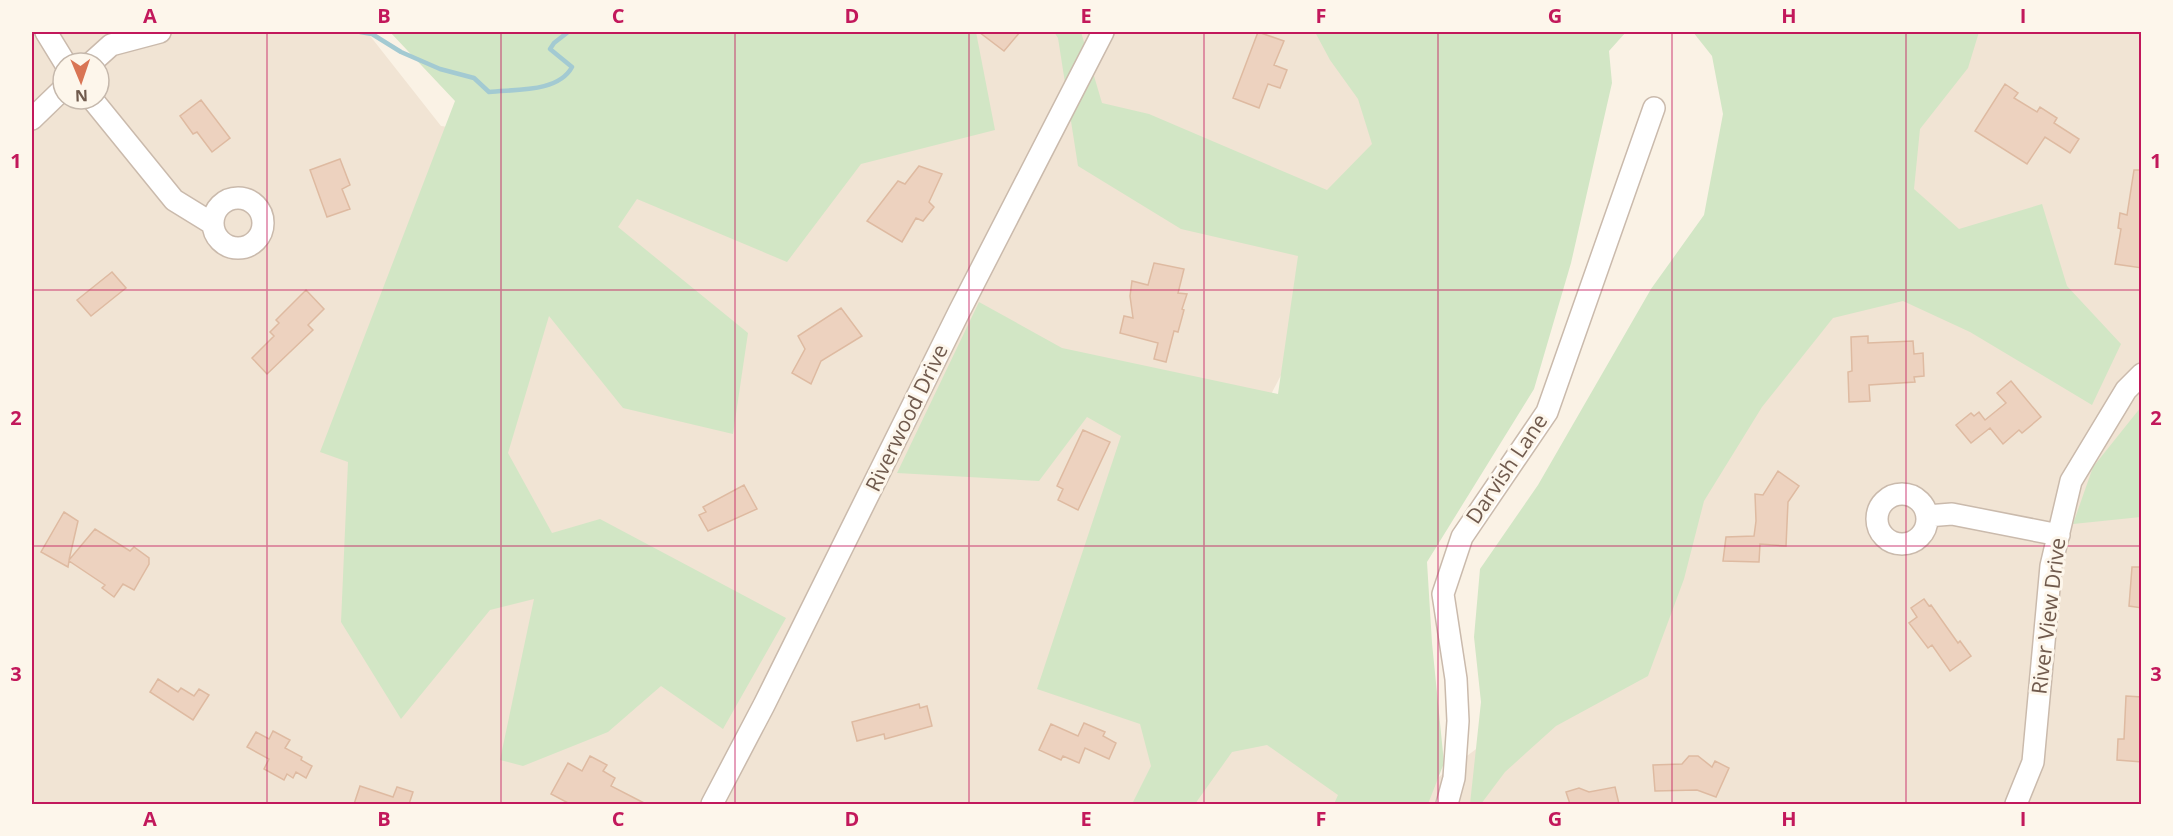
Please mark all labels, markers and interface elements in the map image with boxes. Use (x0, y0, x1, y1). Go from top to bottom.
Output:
text: A (143, 2, 157, 29)
text: B (377, 2, 391, 29)
text: C (612, 2, 625, 29)
text: D (845, 2, 859, 29)
text: E (1080, 2, 1092, 29)
text: F (1316, 2, 1326, 29)
text: G (1548, 2, 1562, 29)
text: H (1781, 2, 1797, 29)
text: I (2020, 2, 2026, 29)
north arrow (51, 51, 111, 111)
text: N (75, 85, 88, 107)
text: 1 (10, 147, 22, 174)
text: 1 (2150, 147, 2162, 174)
street label: Riverwood Drive (858, 339, 954, 496)
text: 2 (10, 404, 22, 431)
text: 2 (2150, 404, 2162, 431)
street label: Darvish Lane (1459, 408, 1553, 529)
street label: River View Drive (2025, 536, 2071, 696)
text: 3 (10, 660, 22, 687)
text: 3 (2150, 660, 2162, 687)
text: A (143, 805, 157, 832)
text: B (377, 805, 391, 832)
text: C (612, 805, 625, 832)
text: D (845, 805, 859, 832)
text: E (1080, 805, 1092, 832)
text: F (1316, 805, 1326, 832)
text: G (1548, 805, 1562, 832)
text: H (1781, 805, 1797, 832)
text: I (2020, 805, 2026, 832)

